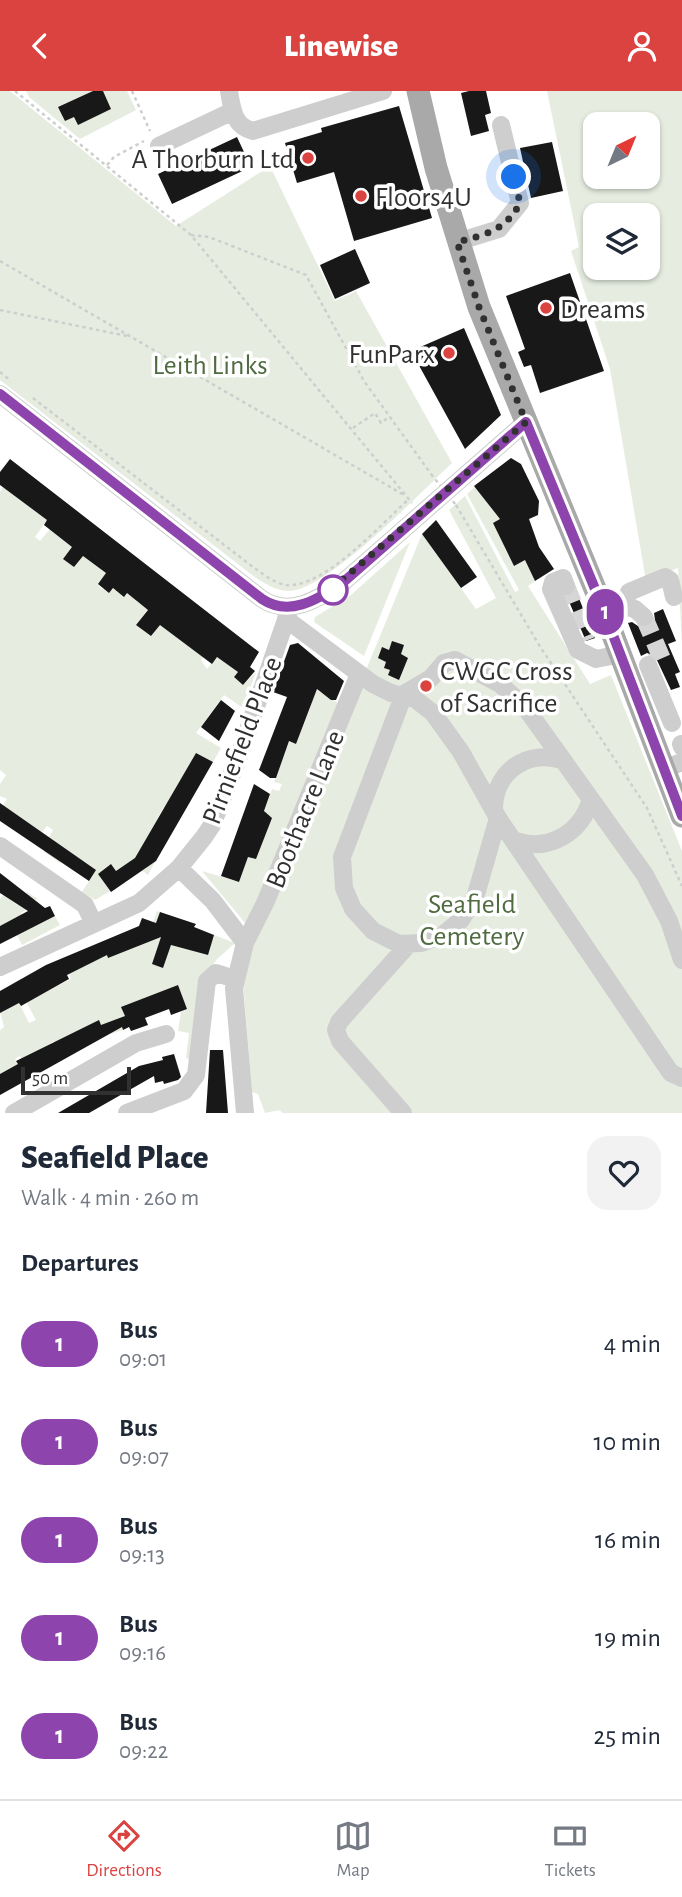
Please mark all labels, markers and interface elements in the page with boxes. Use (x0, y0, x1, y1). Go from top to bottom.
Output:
icon: back (21, 27, 59, 65)
icon: person (623, 27, 661, 65)
text: Linewise (284, 30, 398, 62)
north arrow (583, 112, 660, 189)
map controls (583, 112, 660, 280)
place label: A Thorburn Ltd (131, 146, 294, 174)
marker: A Thorburn Ltd (300, 150, 316, 166)
your location (496, 159, 531, 194)
place label: Floors4U (375, 184, 472, 212)
marker: Floors4U (353, 188, 369, 204)
button: layers (583, 203, 660, 280)
place label: Dreams (560, 296, 645, 324)
marker: Dreams (538, 300, 554, 316)
place label: FunParx (349, 341, 435, 369)
marker: FunParx (441, 345, 457, 361)
park label: Leith Links (152, 352, 268, 380)
unlabelled marker (318, 575, 348, 605)
line badge: 1 (582, 589, 628, 635)
text: 1 (601, 600, 609, 624)
street label: Pirniefield Place (198, 653, 288, 828)
place label: CWGC Cross of Sacrifice (440, 658, 573, 718)
marker: CWGC Cross of Sacrifice (418, 678, 434, 694)
street label: Boothacre Lane (262, 727, 350, 893)
park label: Seafield Cemetery (419, 891, 525, 951)
scale bar (21, 1064, 131, 1096)
text: 50 m (32, 1069, 68, 1088)
button: heart (587, 1136, 661, 1210)
text: Seafield Place (21, 1142, 209, 1175)
text: Walk · 4 min · 260 m (21, 1187, 199, 1210)
text: Departures (21, 1250, 139, 1276)
text: Bus (119, 1317, 158, 1343)
text: 4 min (604, 1331, 661, 1357)
text: 1 (55, 1332, 64, 1356)
text: 09:01 (119, 1348, 167, 1371)
text: Bus (119, 1415, 158, 1441)
text: 10 min (594, 1429, 661, 1455)
text: 1 (55, 1430, 64, 1454)
text: 09:07 (119, 1446, 169, 1469)
text: Bus (119, 1513, 158, 1539)
text: 16 min (595, 1527, 661, 1553)
text: 1 (55, 1528, 64, 1552)
text: 09:13 (119, 1544, 165, 1567)
text: Bus (119, 1611, 158, 1637)
text: 19 min (595, 1625, 661, 1651)
text: 1 (55, 1626, 64, 1650)
text: 09:16 (119, 1642, 166, 1665)
text: Bus (119, 1709, 158, 1735)
text: 25 min (594, 1723, 661, 1749)
text: 1 (55, 1724, 64, 1748)
text: 09:22 (119, 1740, 168, 1763)
tab: Directions (86, 1817, 162, 1882)
tab: Map (334, 1817, 372, 1882)
tab: Tickets (544, 1817, 596, 1882)

